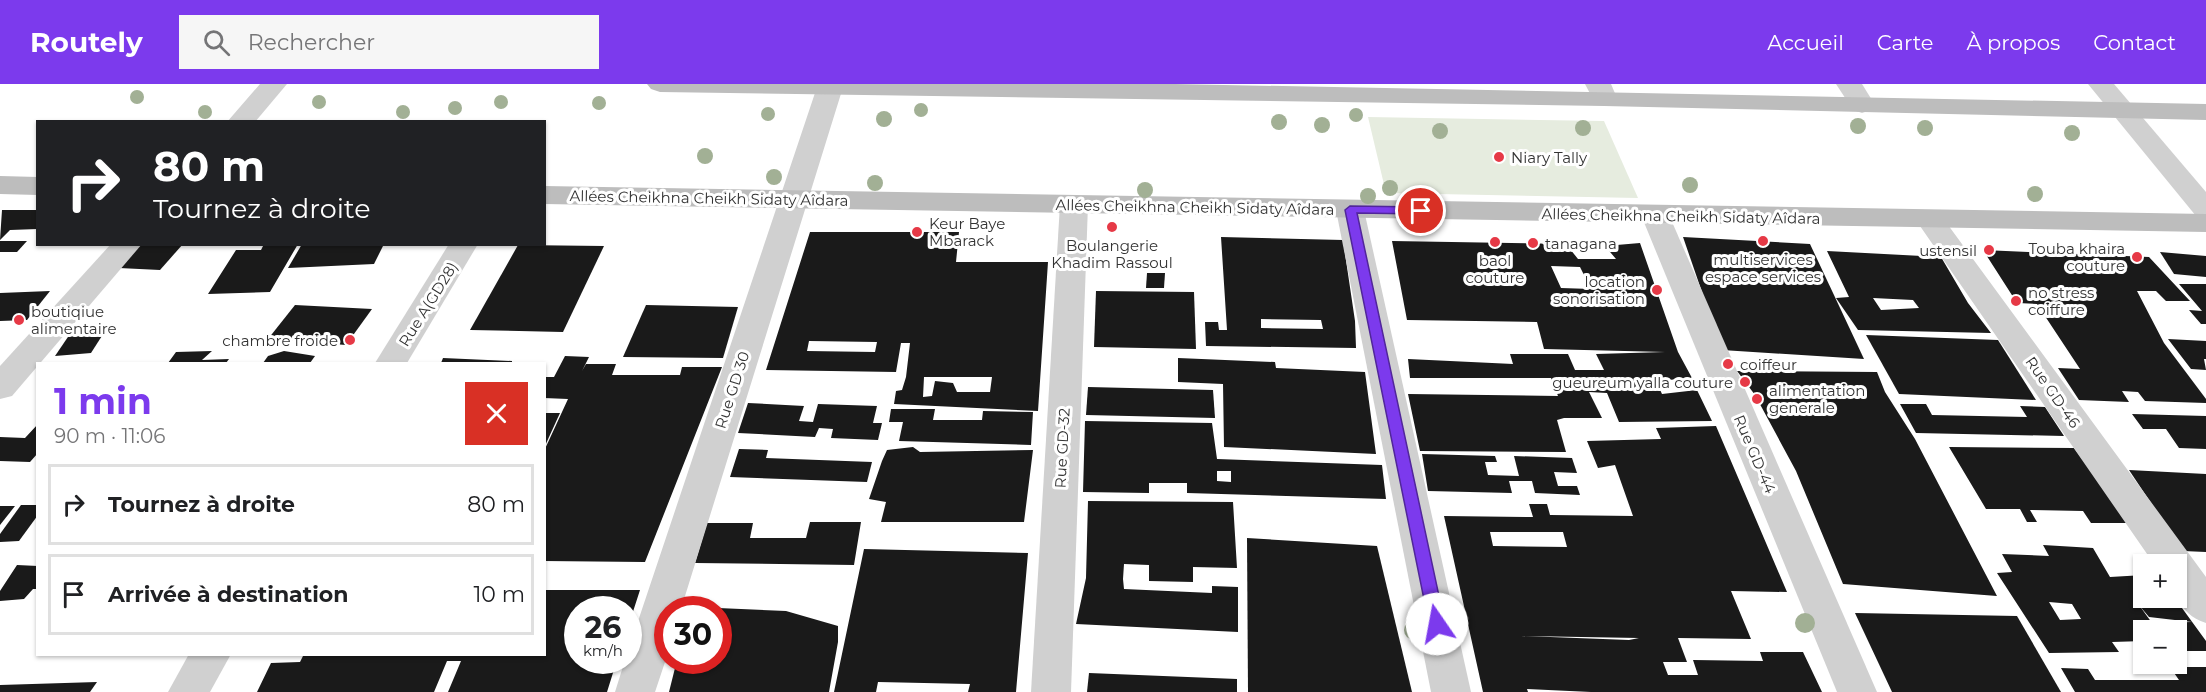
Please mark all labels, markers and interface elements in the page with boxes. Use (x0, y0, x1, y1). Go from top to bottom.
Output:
search box (179, 15, 599, 69)
text: Routely (30, 25, 143, 59)
icon: search (200, 26, 233, 59)
text: Rechercher (248, 29, 375, 56)
text: Accueil (1767, 30, 1844, 55)
text: Carte (1877, 30, 1933, 55)
text: À propos (1966, 30, 2060, 55)
text: Contact (2093, 30, 2176, 55)
text: 80 m (153, 140, 265, 192)
icon: right (54, 144, 132, 222)
place label: Niary Tally (1511, 148, 1588, 167)
marker: Niary Tally (1492, 150, 1506, 164)
pin (1395, 185, 1446, 236)
street label: Allées Cheikhna Cheikh Sidaty Aîdara (569, 186, 849, 210)
text: Tournez à droite (153, 192, 371, 225)
icon: arrive (1404, 194, 1437, 227)
street label: Allées Cheikhna Cheikh Sidaty Aîdara (1055, 195, 1335, 219)
street label: Allées Cheikhna Cheikh Sidaty Aîdara (1541, 204, 1821, 228)
place label: Keur Baye Mbarack (929, 214, 1005, 250)
marker: Boulangerie Khadim Rassoul (1105, 220, 1119, 234)
marker: Keur Baye Mbarack (910, 225, 924, 239)
place label: tanagana (1545, 234, 1617, 253)
marker: multiservices espace services (1756, 234, 1770, 248)
marker: baol couture (1488, 235, 1502, 249)
place label: Boulangerie Khadim Rassoul (1051, 236, 1173, 272)
marker: tanagana (1526, 236, 1540, 250)
place label: Touba khaira couture (2029, 239, 2125, 275)
place label: ustensil (1919, 241, 1977, 260)
marker: ustensil (1982, 243, 1996, 257)
place label: multiservices espace services (1705, 250, 1821, 286)
marker: Touba khaira couture (2130, 250, 2144, 264)
place label: baol couture (1466, 251, 1524, 287)
street label: Rue A(GD28) (394, 258, 462, 350)
place label: location sonorisation (1553, 272, 1645, 308)
marker: location sonorisation (1650, 283, 1664, 297)
place label: no stress coiffure (2028, 283, 2094, 319)
marker: no stress coiffure (2009, 294, 2023, 308)
place label: boutiqiue alimentaire (31, 302, 117, 338)
marker: boutiqiue alimentaire (12, 313, 26, 327)
place label: chambre froide (222, 331, 338, 350)
marker: chambre froide (343, 333, 357, 347)
street label: Rue GD 30 (711, 349, 753, 431)
street label: Rue GD-46 (2021, 353, 2085, 431)
place label: coiffeur (1740, 355, 1797, 374)
marker: coiffeur (1721, 357, 1735, 371)
place label: gueureum yalla couture (1552, 373, 1733, 392)
marker: gueureum yalla couture (1738, 375, 1752, 389)
text: 1 min (54, 379, 152, 423)
place label: alimentation generale (1769, 381, 1865, 417)
button: close (465, 382, 528, 445)
marker: alimentation generale (1750, 392, 1764, 406)
street label: Rue GD-32 (1050, 407, 1074, 489)
street label: Rue GD-44 (1730, 412, 1780, 496)
text: 90 m · 11:06 (54, 424, 166, 448)
icon: right (57, 488, 90, 521)
text: Tournez à droite (108, 491, 295, 518)
text: 80 m (467, 491, 525, 518)
map controls (2133, 554, 2187, 674)
button: + (2133, 554, 2187, 608)
icon: arrive (57, 578, 90, 611)
text: Arrivée à destination (108, 581, 348, 608)
text: 10 m (473, 581, 525, 608)
position arrow (1405, 592, 1469, 656)
speed limit sign: 30 (654, 596, 732, 674)
text: 26 (585, 609, 621, 646)
button: − (2133, 620, 2187, 674)
text: km/h (583, 641, 623, 660)

